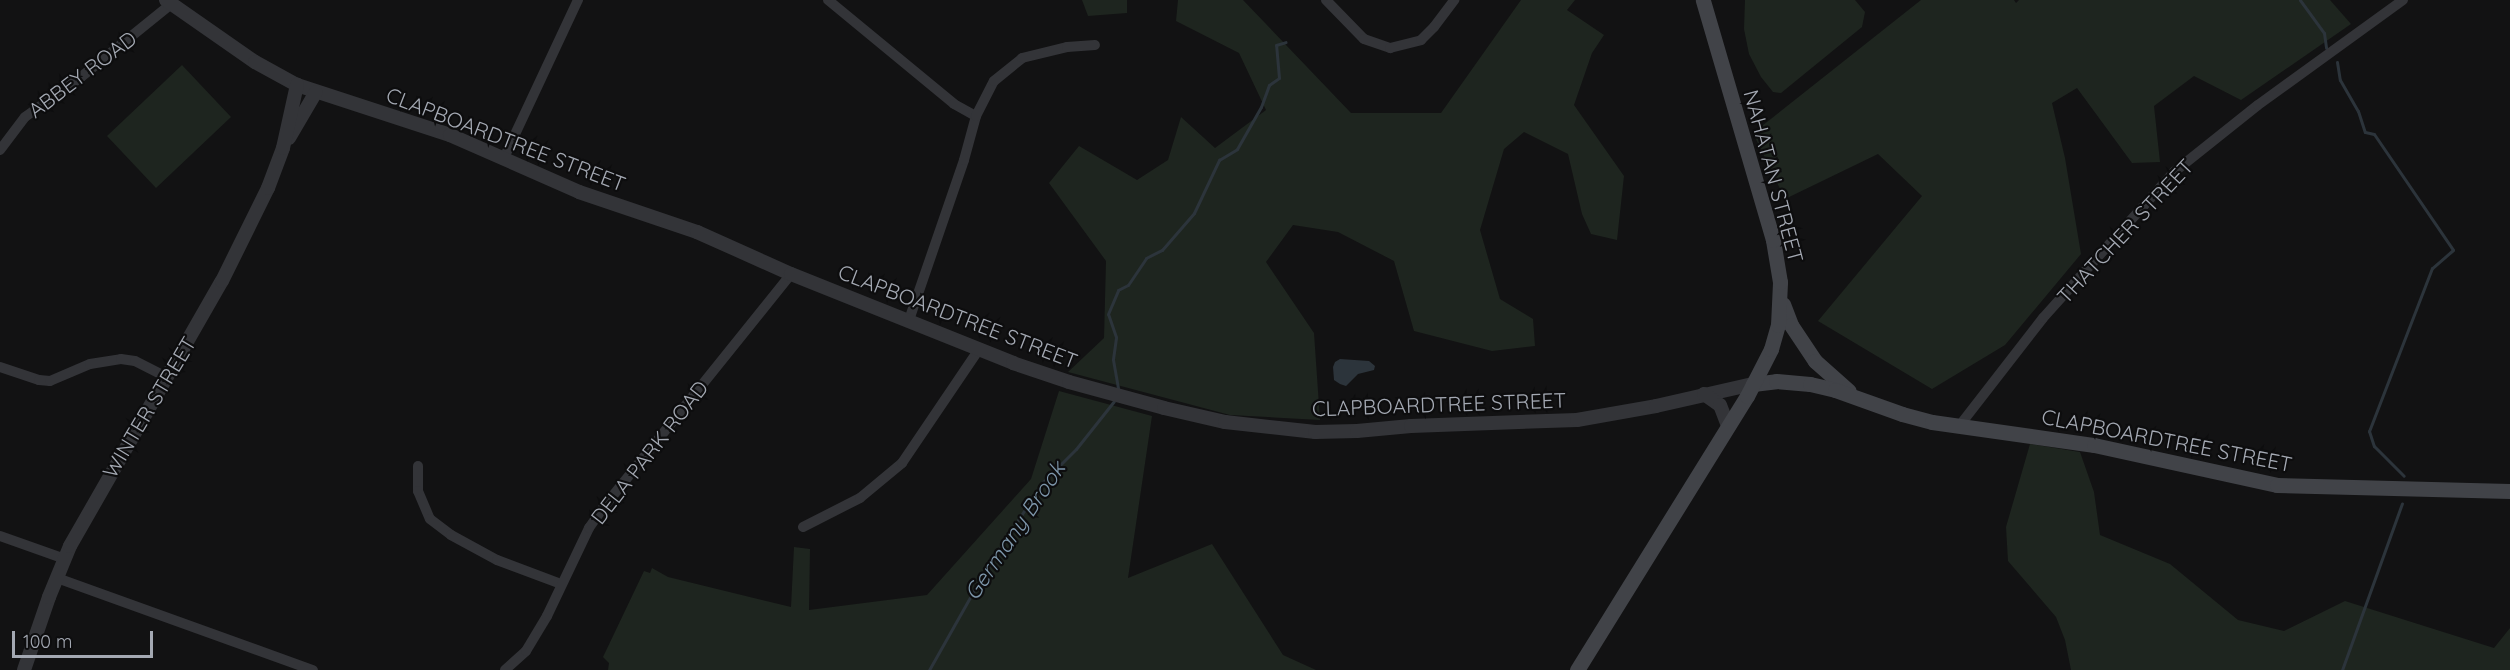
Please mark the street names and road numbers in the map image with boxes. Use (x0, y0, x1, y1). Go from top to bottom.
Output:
street label: ABBEY ROAD (23, 25, 141, 123)
street label: CLAPBOARDTREE STREET (383, 82, 629, 196)
street label: NAHATAN STREET (1739, 87, 1809, 265)
street label: THATCHER STREET (2052, 154, 2198, 308)
street label: CLAPBOARDTREE STREET (835, 259, 1081, 373)
street label: WINTER STREET (97, 332, 201, 482)
street label: DELA PARK ROAD (585, 375, 713, 529)
street label: CLAPBOARDTREE STREET (1311, 387, 1567, 421)
street label: CLAPBOARDTREE STREET (2040, 403, 2294, 477)

